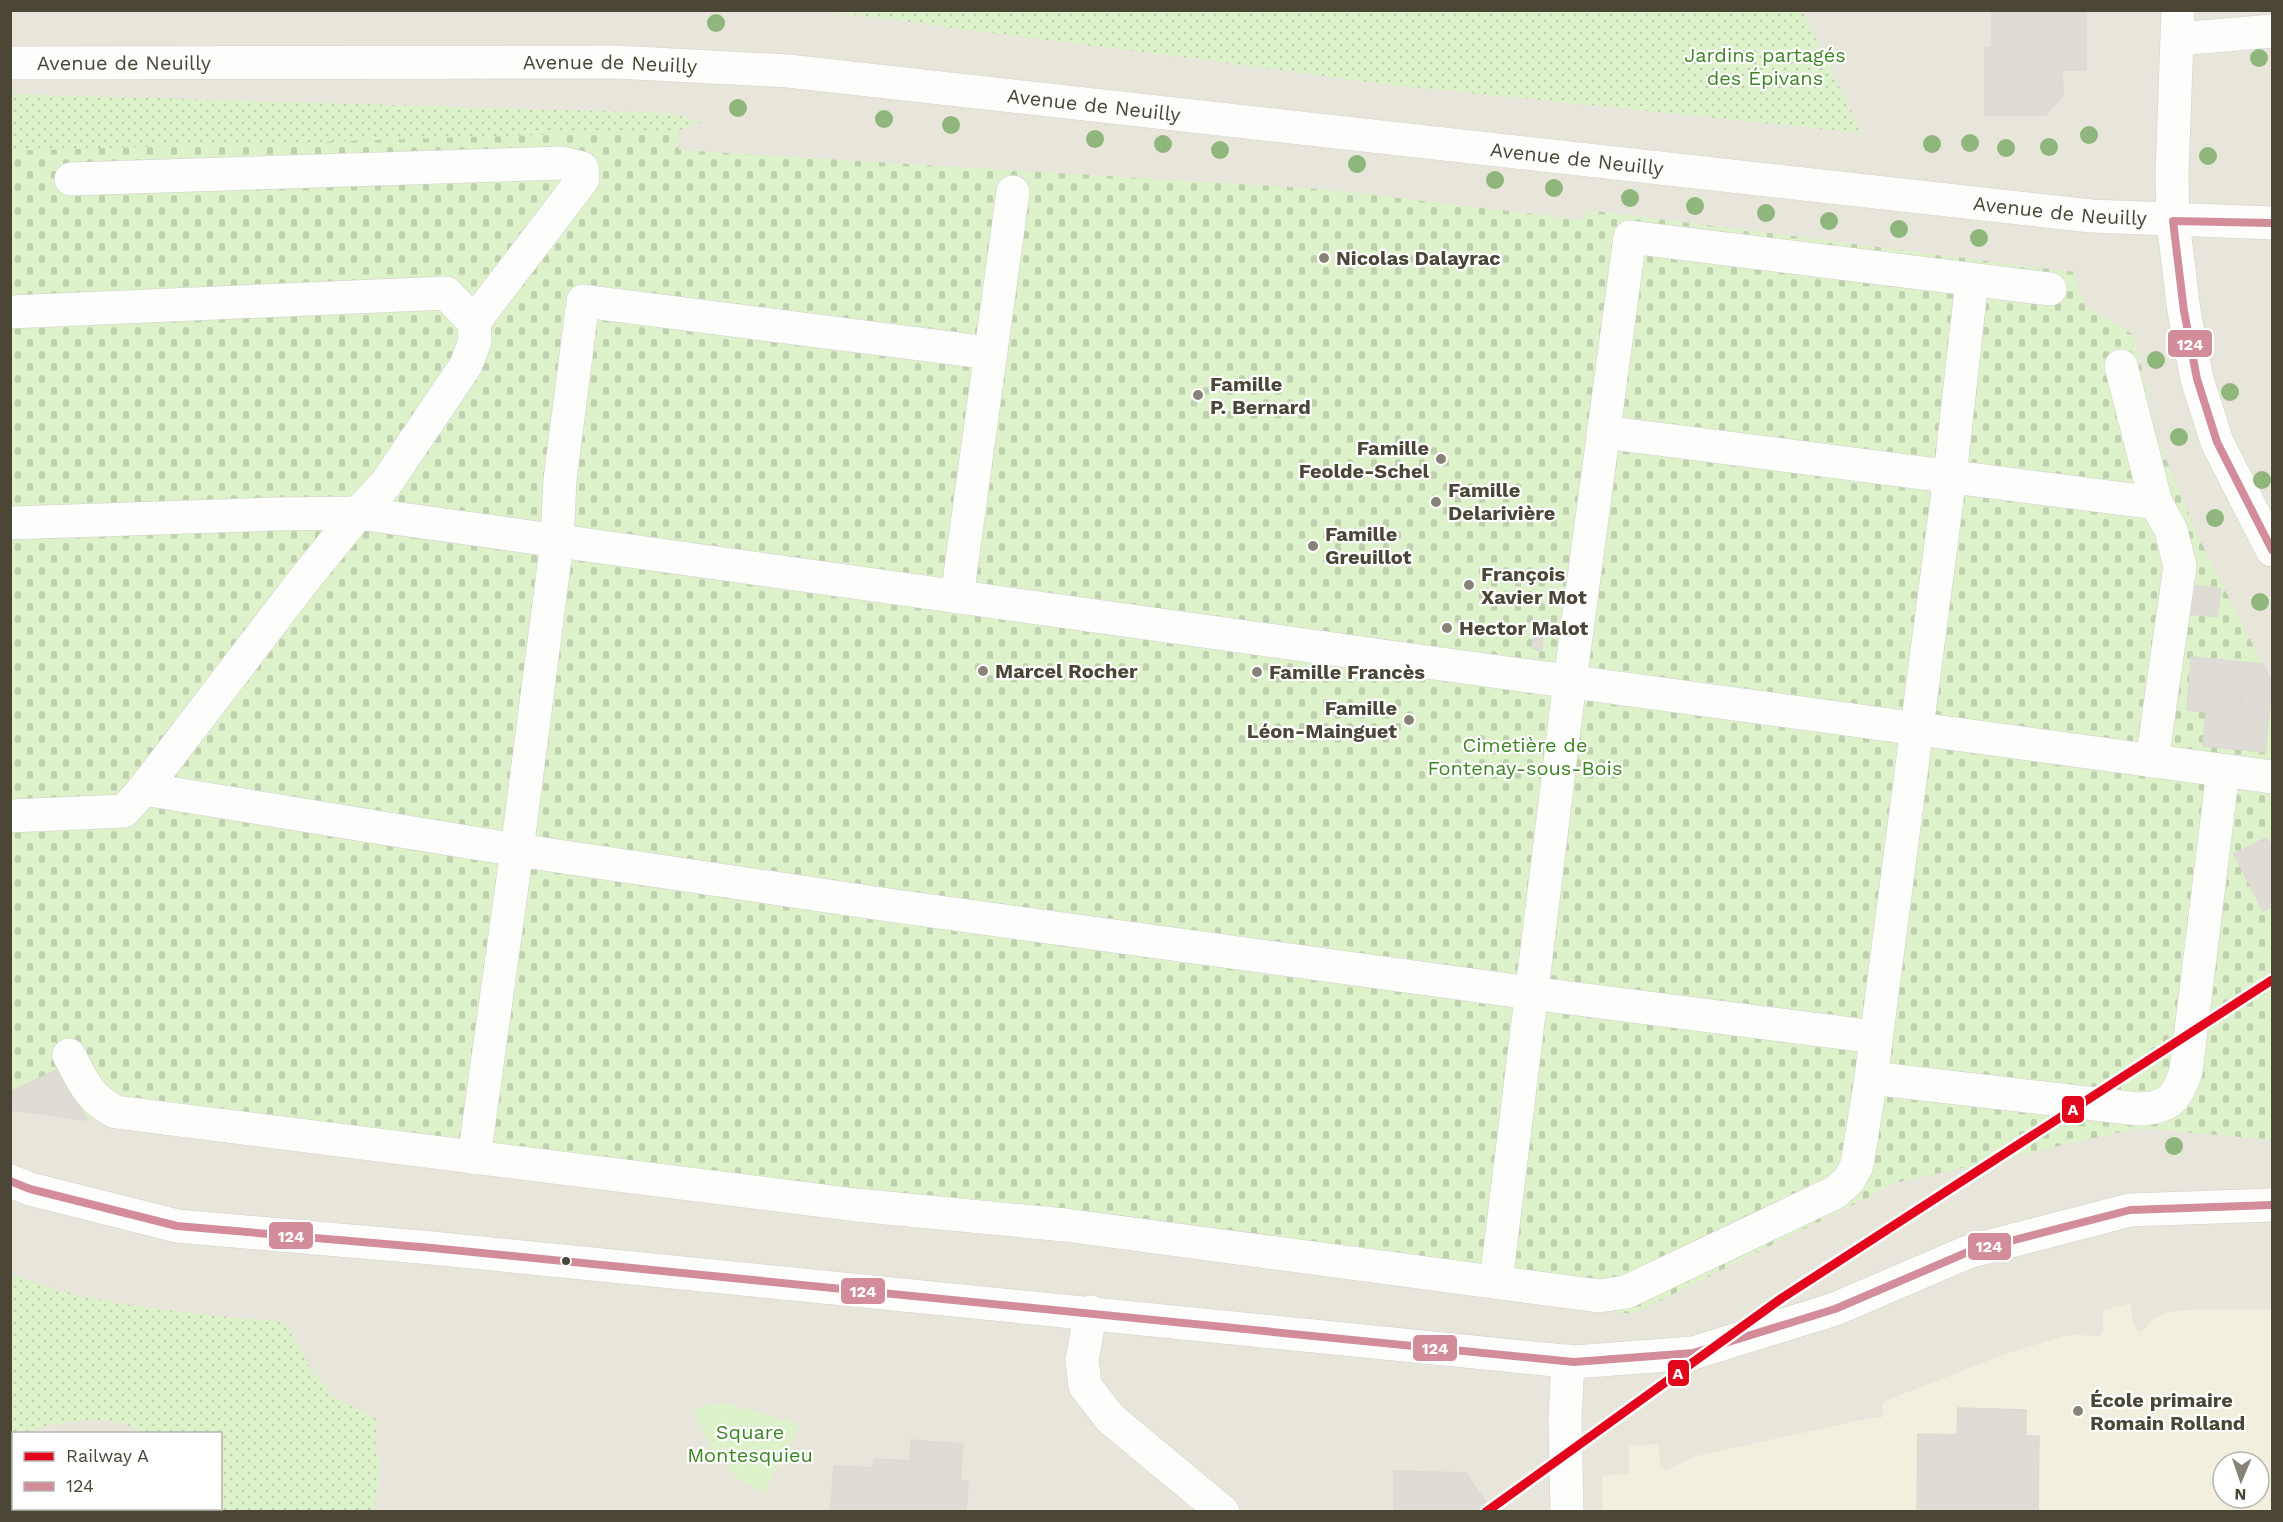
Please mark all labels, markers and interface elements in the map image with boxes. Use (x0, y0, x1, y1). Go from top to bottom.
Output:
park label: Jardins partagés des Épivans (1684, 43, 1846, 90)
street label: Avenue de Neuilly (523, 50, 698, 78)
street label: Avenue de Neuilly (37, 51, 212, 75)
street label: Avenue de Neuilly (1006, 83, 1183, 127)
street label: Avenue de Neuilly (1489, 137, 1666, 180)
street label: Avenue de Neuilly (1972, 191, 2148, 230)
place label: Nicolas Dalayrac (1336, 246, 1501, 270)
marker: Nicolas Dalayrac (1317, 251, 1331, 265)
line badge: 124 (2167, 329, 2213, 358)
text: 124 (2177, 335, 2203, 354)
place label: Famille P. Bernard (1210, 372, 1311, 419)
marker: Famille P. Bernard (1191, 388, 1205, 402)
place label: Famille Feolde-Schel (1299, 436, 1429, 483)
marker: Famille Feolde-Schel (1434, 452, 1448, 466)
place label: Famille Delarivière (1448, 478, 1555, 525)
marker: Famille Delarivière (1429, 495, 1443, 509)
place label: Famille Greuillot (1325, 522, 1412, 569)
marker: Famille Greuillot (1306, 539, 1320, 553)
place label: François Xavier Mot (1481, 562, 1587, 609)
marker: François Xavier Mot (1462, 578, 1476, 592)
place label: Hector Malot (1459, 616, 1589, 640)
marker: Hector Malot (1440, 621, 1454, 635)
place label: Marcel Rocher (995, 659, 1138, 683)
place label: Famille Francès (1269, 660, 1425, 684)
marker: Marcel Rocher (976, 664, 990, 678)
marker: Famille Francès (1250, 665, 1264, 679)
place label: Famille Léon-Mainguet (1247, 696, 1397, 743)
marker: Famille Léon-Mainguet (1402, 713, 1416, 727)
park label: Cimetière de Fontenay-sous-Bois (1428, 733, 1622, 780)
line badge: A (2061, 1095, 2085, 1124)
text: A (2068, 1100, 2079, 1119)
line badge: 124 (268, 1221, 314, 1250)
text: 124 (278, 1227, 304, 1246)
line badge: 124 (1967, 1232, 2012, 1261)
text: 124 (1976, 1237, 2002, 1256)
unlabelled marker (560, 1255, 572, 1267)
line badge: 124 (840, 1277, 886, 1305)
text: 124 (850, 1282, 876, 1301)
line badge: 124 (1412, 1334, 1458, 1362)
text: 124 (1422, 1339, 1448, 1358)
line badge: A (1667, 1359, 1690, 1387)
text: A (1673, 1364, 1684, 1383)
place label: École primaire Romain Rolland (2090, 1388, 2245, 1435)
marker: École primaire Romain Rolland (2071, 1404, 2085, 1418)
park label: Square Montesquieu (687, 1420, 813, 1467)
legend (12, 1432, 222, 1510)
text: Railway A (66, 1445, 149, 1466)
north arrow (2211, 1450, 2271, 1510)
text: 124 (66, 1475, 94, 1496)
text: N (2234, 1485, 2247, 1504)

